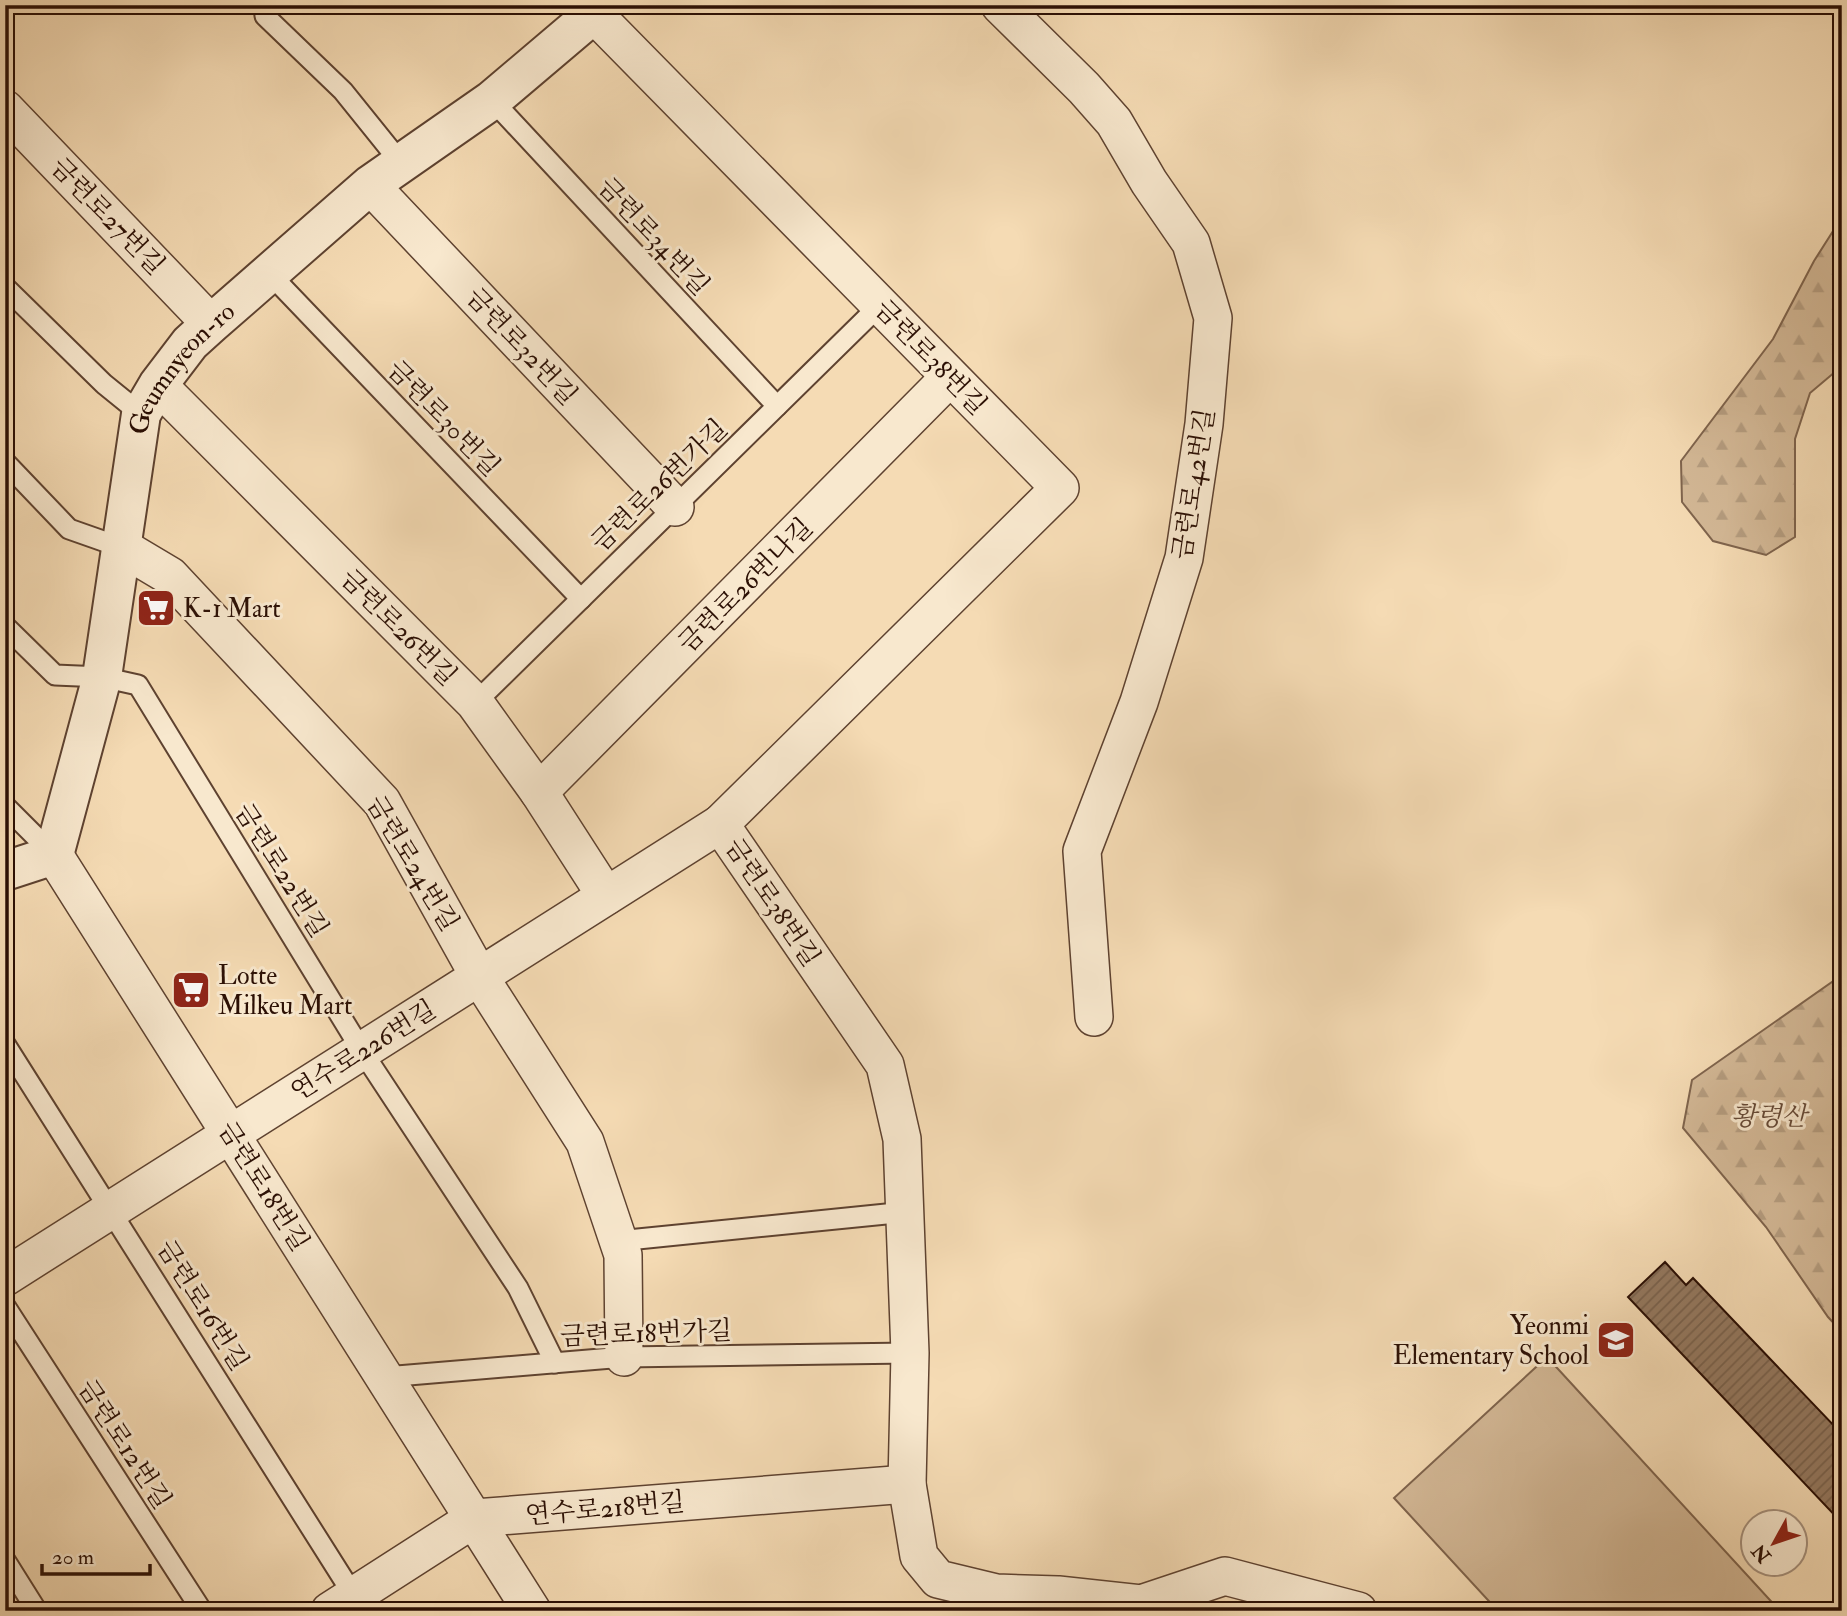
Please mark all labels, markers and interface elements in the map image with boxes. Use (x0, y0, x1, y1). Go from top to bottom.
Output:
street label: 금련로27번길 (43, 151, 171, 282)
street label: 금련로34번길 (591, 171, 716, 302)
street label: 금련로32번길 (459, 281, 584, 412)
street label: 금련로38번길 (867, 293, 993, 422)
street label: Geumnyeon-ro (123, 296, 242, 436)
street label: 금련로30번길 (380, 354, 507, 483)
street label: 금련로42번길 (1166, 406, 1222, 562)
street label: 금련로26번가길 (585, 413, 734, 559)
street label: 금련로26번나길 (672, 512, 820, 660)
street label: 금련로26번길 (333, 563, 463, 693)
supermarket icon: K-1 Mart (135, 587, 177, 629)
place label: K-1 Mart (183, 593, 281, 625)
street label: 금련로24번길 (359, 790, 465, 937)
street label: 금련로22번길 (227, 798, 335, 943)
street label: 금련로38번길 (718, 832, 827, 973)
place label: Lotte Milkeu Mart (218, 960, 352, 1022)
supermarket icon: Lotte Milkeu Mart (170, 969, 212, 1011)
street label: 연수로226번길 (285, 994, 442, 1108)
park label: 황령산 (1731, 1101, 1811, 1133)
street label: 금련로18번길 (211, 1116, 316, 1257)
street label: 금련로16번길 (149, 1234, 255, 1377)
place label: Yeonmi Elementary School (1393, 1310, 1589, 1372)
street label: 금련로18번가길 (559, 1315, 733, 1353)
school or university icon: Yeonmi Elementary School (1595, 1319, 1637, 1361)
street label: 금련로12번길 (70, 1374, 178, 1515)
street label: 연수로218번길 (524, 1486, 686, 1532)
north arrow (1738, 1508, 1808, 1578)
scale bar (42, 1532, 150, 1576)
text: N (1746, 1538, 1777, 1568)
text: 20 m (52, 1544, 94, 1571)

